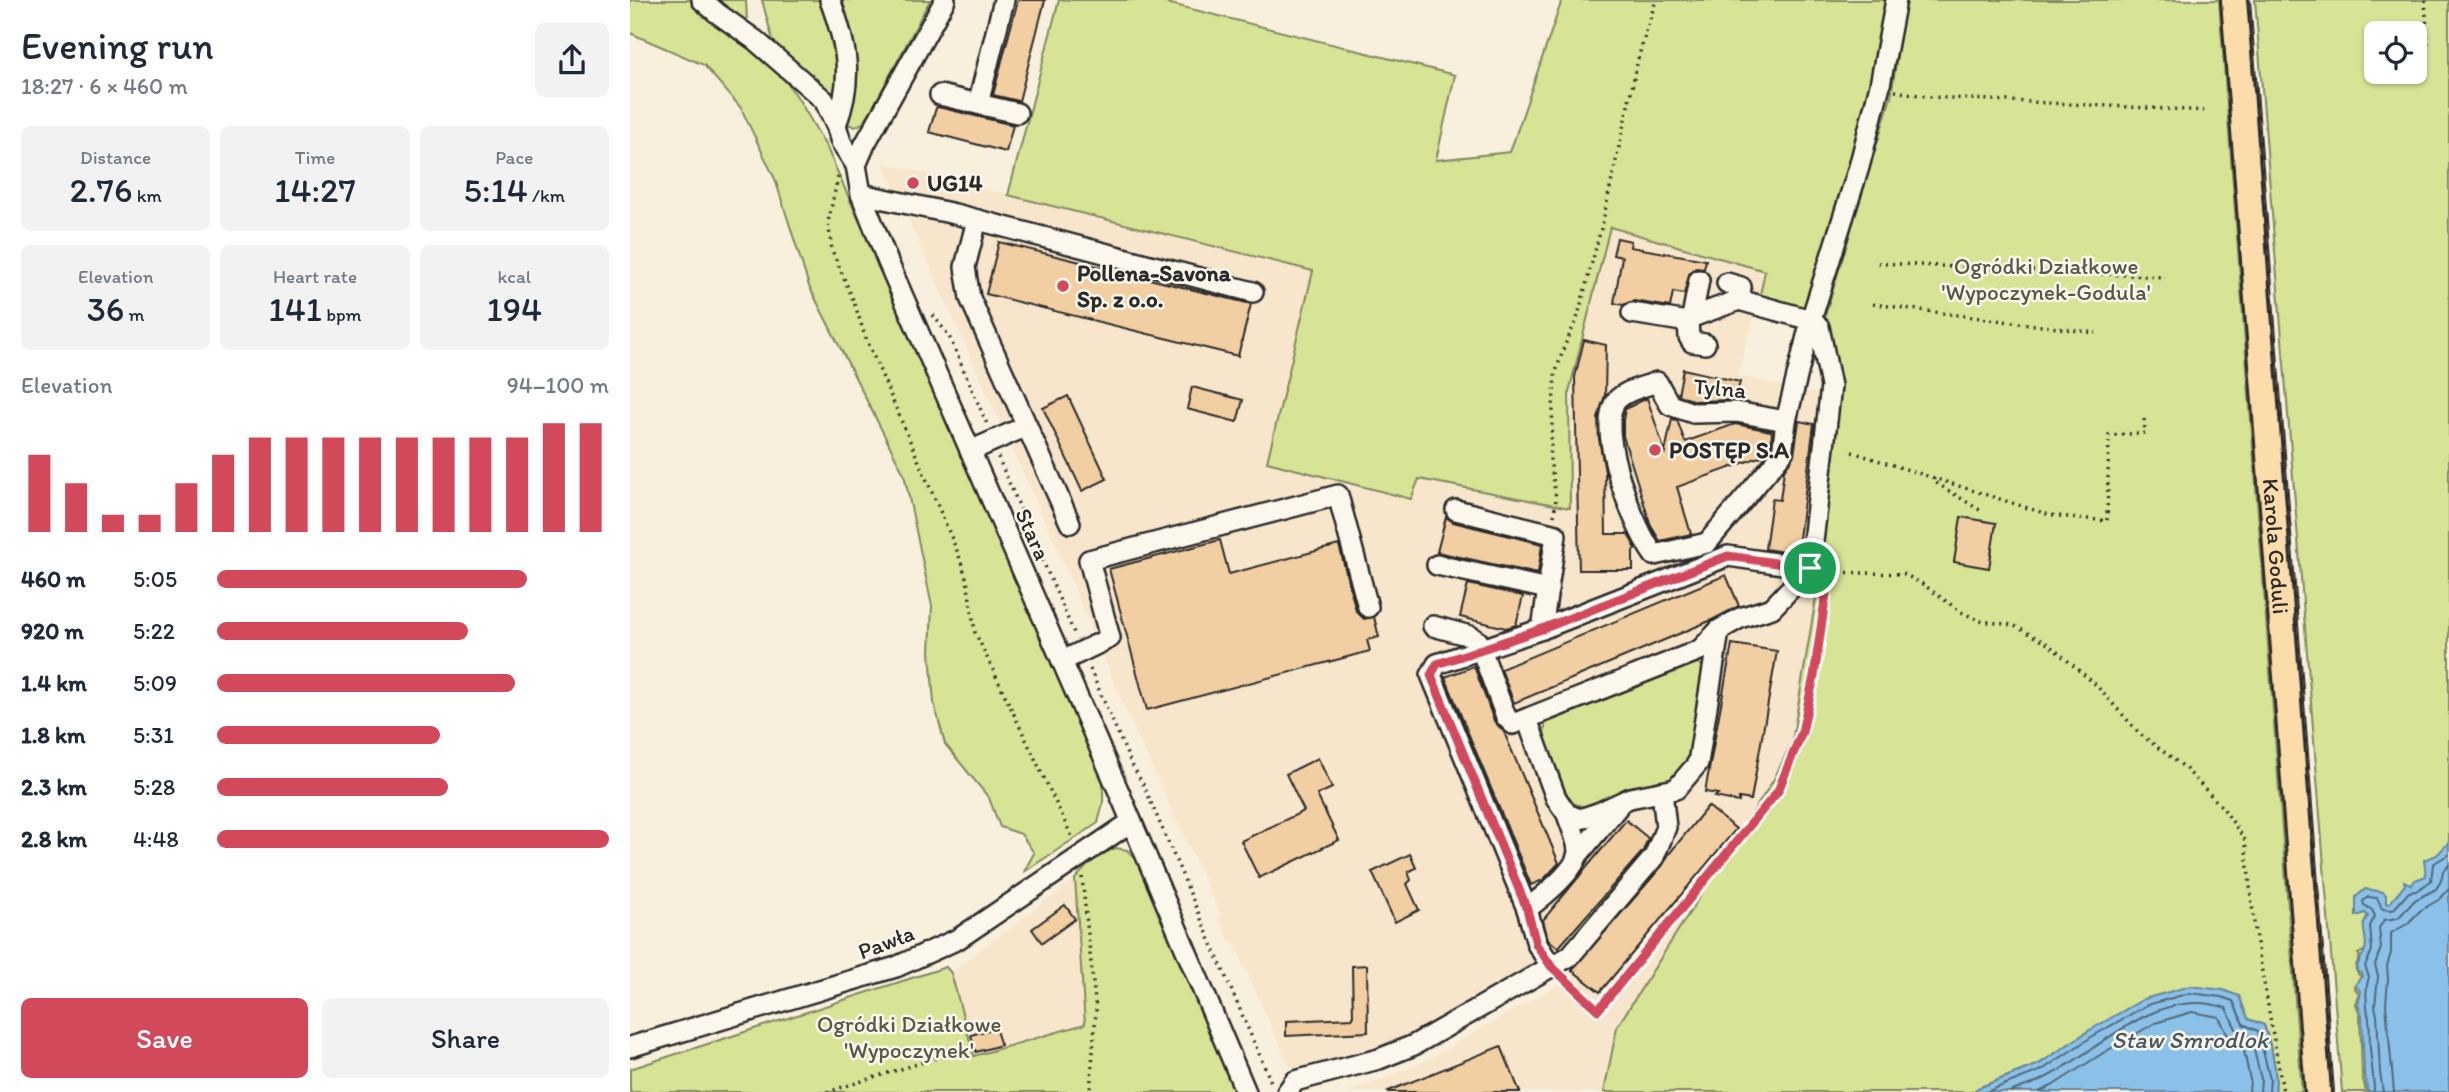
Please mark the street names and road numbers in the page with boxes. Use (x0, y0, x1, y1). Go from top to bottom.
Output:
street label: Tylna (1692, 372, 1748, 404)
street label: Karola Goduli (2257, 477, 2295, 615)
street label: Stara (1009, 504, 1057, 564)
street label: Pawła (854, 919, 918, 965)

